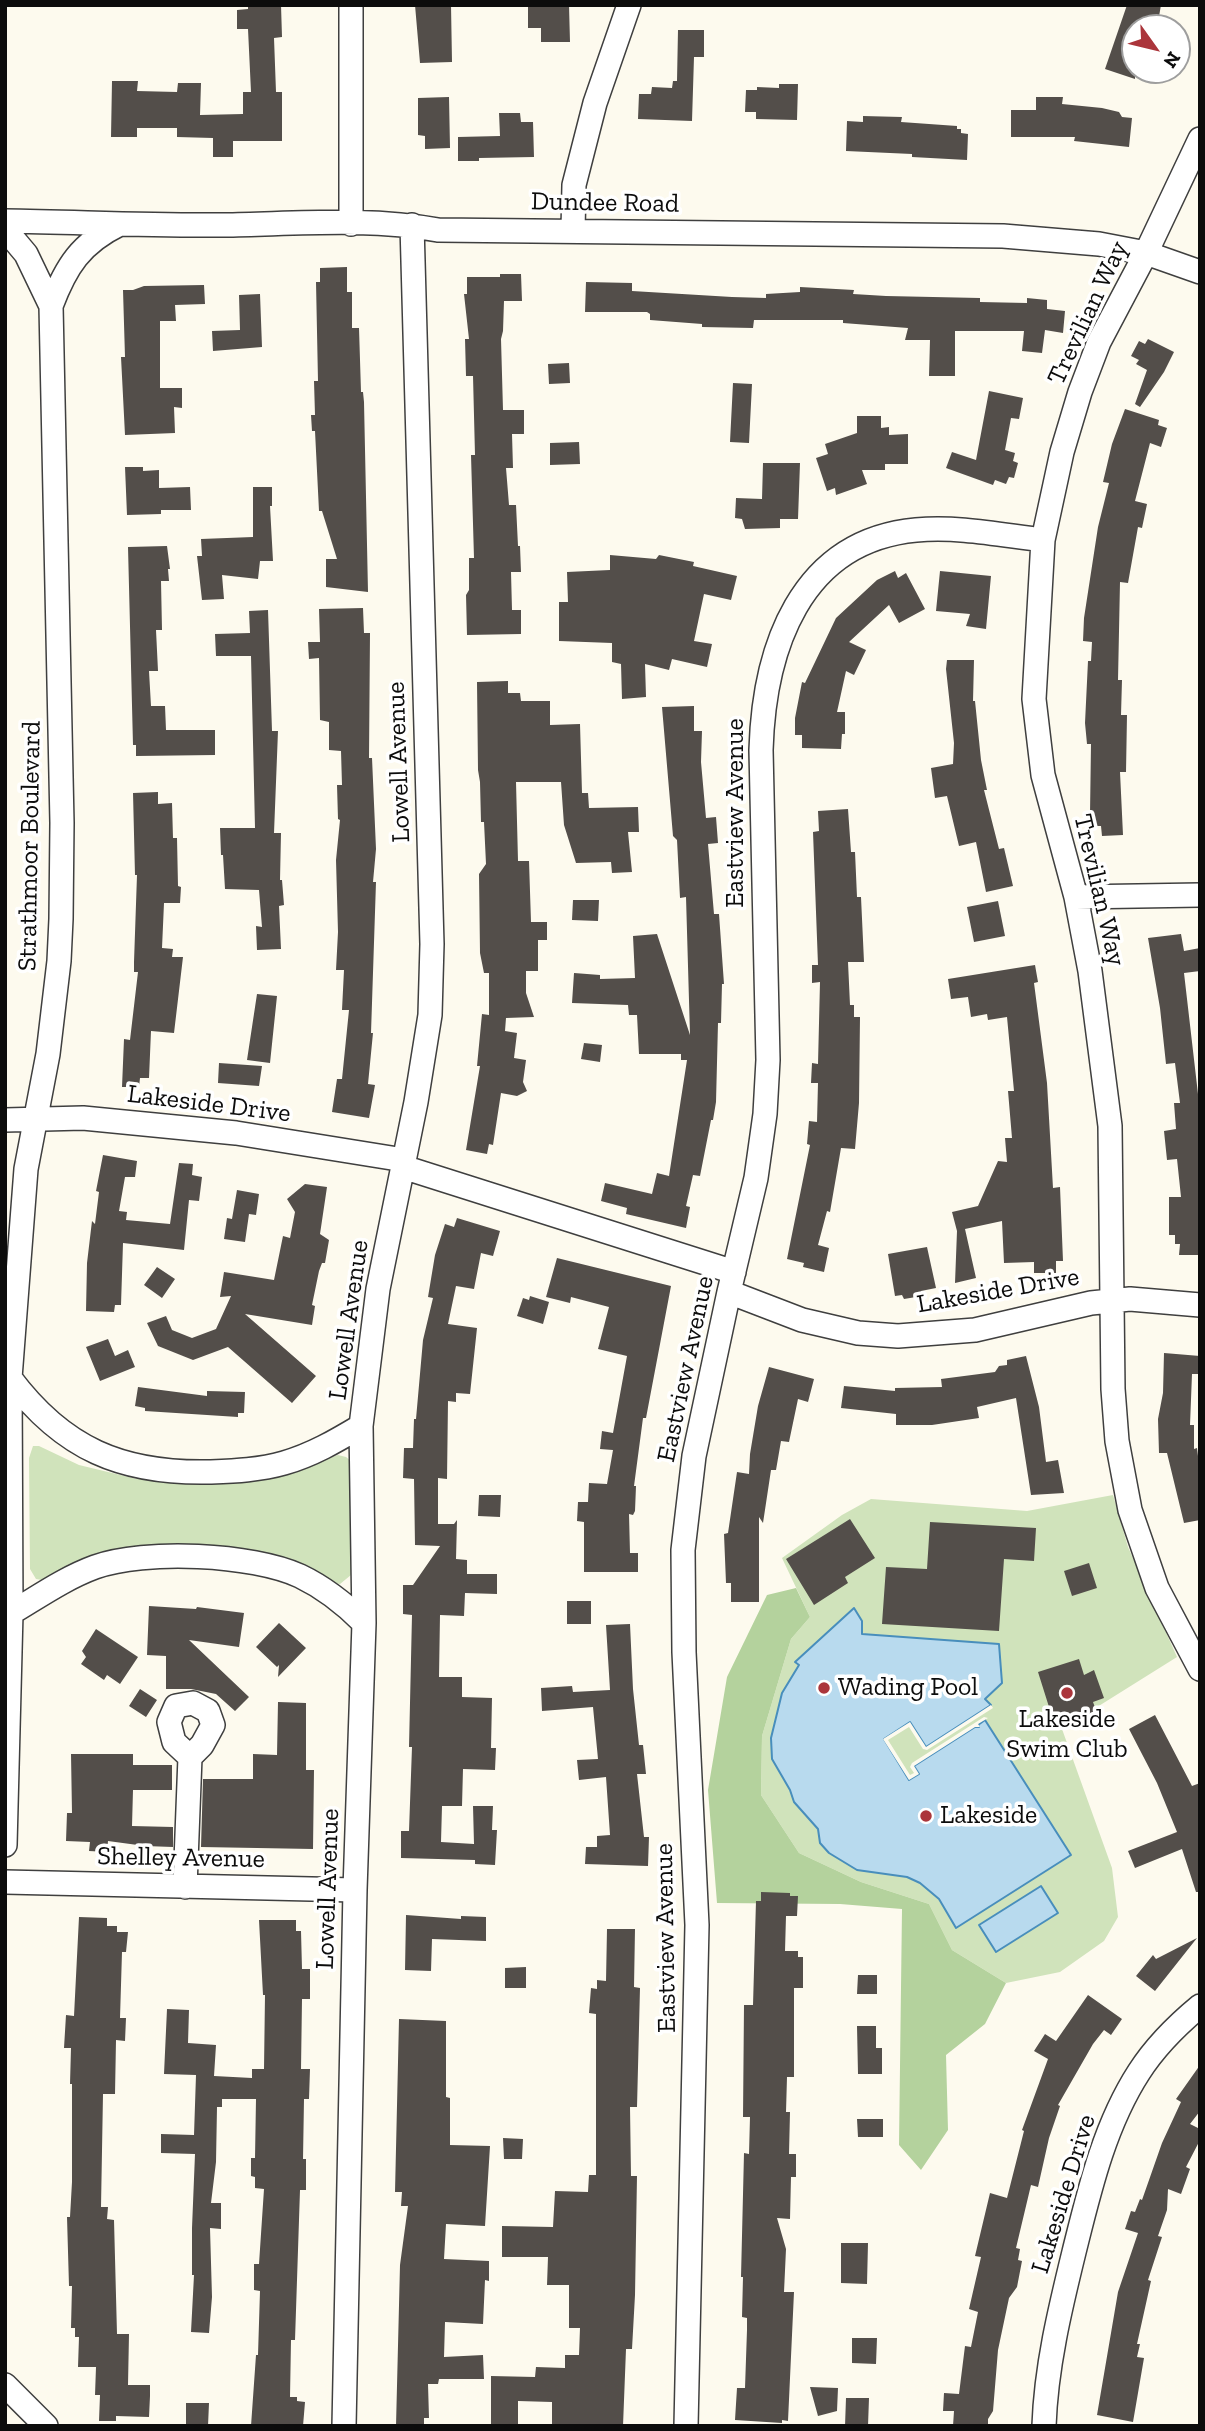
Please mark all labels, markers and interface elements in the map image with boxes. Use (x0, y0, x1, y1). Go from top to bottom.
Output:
north arrow (1121, 14, 1191, 84)
text: N (1159, 47, 1186, 72)
street label: Dundee Road (531, 186, 679, 220)
street label: Trevilian Way (1041, 236, 1135, 390)
street label: Lowell Avenue (381, 681, 417, 843)
street label: Eastview Avenue (720, 718, 752, 908)
street label: Strathmoor Boulevard (12, 721, 48, 971)
street label: Trevilian Way (1066, 811, 1132, 969)
street label: Lakeside Drive (126, 1079, 292, 1129)
street label: Lowell Avenue (322, 1238, 376, 1402)
street label: Lakeside Drive (914, 1261, 1082, 1321)
street label: Eastview Avenue (651, 1273, 721, 1465)
place label: Wading Pool (838, 1672, 978, 1704)
marker: Wading Pool (816, 1680, 832, 1696)
marker: Lakeside Swim Club (1059, 1685, 1075, 1701)
place label: Lakeside Swim Club (1006, 1704, 1128, 1766)
place label: Lakeside (940, 1800, 1037, 1832)
street label: Lowell Avenue (310, 1808, 346, 1970)
marker: Lakeside (918, 1808, 934, 1824)
street label: Shelley Avenue (97, 1841, 265, 1875)
street label: Eastview Avenue (649, 1843, 683, 2033)
street label: Lakeside Drive (1025, 2111, 1103, 2277)

